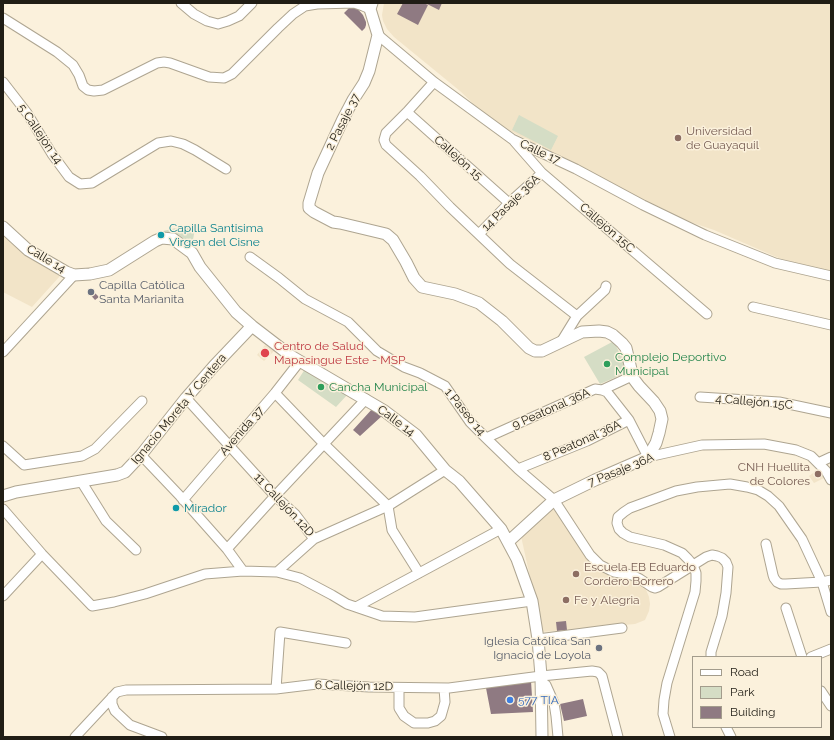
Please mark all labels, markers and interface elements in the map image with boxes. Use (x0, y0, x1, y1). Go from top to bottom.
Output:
street label: 2 Pasaje 37 (323, 91, 363, 153)
street label: 5 Callejón 14 (15, 101, 65, 167)
place label: Universidad de Guayaquil (686, 124, 759, 152)
street label: Callejón 15 (431, 133, 485, 183)
marker: Universidad de Guayaquil (673, 133, 683, 143)
street label: Calle 17 (518, 136, 562, 168)
street label: 14 Pasaje 36A (479, 172, 543, 234)
street label: Callejón 15C (577, 200, 637, 256)
place label: Capilla Santisima Virgen del Cisne (169, 221, 263, 249)
marker: Capilla Santisima Virgen del Cisne (156, 230, 166, 240)
street label: Calle 14 (24, 242, 68, 276)
place label: Capilla Católica Santa Marianita (99, 278, 185, 306)
marker: Capilla Católica Santa Marianita (86, 287, 96, 297)
place label: Centro de Salud Mapasingue Este - MSP (274, 339, 406, 367)
marker: Centro de Salud Mapasingue Este - MSP (259, 347, 271, 359)
place label: Complejo Deportivo Municipal (615, 350, 726, 378)
street label: Ignacio Moreta Y Centera (128, 351, 230, 467)
marker: Complejo Deportivo Municipal (602, 359, 612, 369)
place label: Cancha Municipal (329, 380, 428, 394)
marker: Cancha Municipal (316, 382, 326, 392)
street label: 1 Paseo 14 (442, 385, 488, 439)
street label: 9 Peatonal 36A (510, 385, 592, 433)
street label: 4 Callejón 15C (715, 391, 793, 413)
street label: Calle 14 (374, 402, 418, 440)
street label: Avenida 37 (217, 403, 267, 459)
street label: 8 Peatonal 36A (541, 417, 623, 465)
street label: 7 Pasaje 36A (586, 450, 656, 490)
place label: CNH Huellita de Colores (738, 460, 810, 488)
marker: CNH Huellita de Colores (813, 469, 823, 479)
street label: 11 Callejón 12D (251, 470, 317, 540)
place label: Mirador (184, 501, 227, 515)
marker: Mirador (171, 503, 181, 513)
place label: Escuela EB Eduardo Cordero Borrero (584, 560, 696, 588)
marker: Escuela EB Eduardo Cordero Borrero (571, 569, 581, 579)
place label: Fe y Alegria (574, 593, 640, 607)
marker: Fe y Alegria (561, 595, 571, 605)
place label: Iglesia Católica San Ignacio de Loyola (484, 634, 591, 662)
marker: Iglesia Católica San Ignacio de Loyola (594, 643, 604, 653)
legend (692, 656, 822, 728)
text: Road (730, 665, 759, 679)
street label: 6 Callejón 12D (315, 678, 393, 694)
text: Park (730, 685, 755, 699)
place label: 577 TIA (518, 693, 559, 707)
marker: 577 TIA (505, 695, 515, 705)
text: Building (730, 705, 776, 719)

